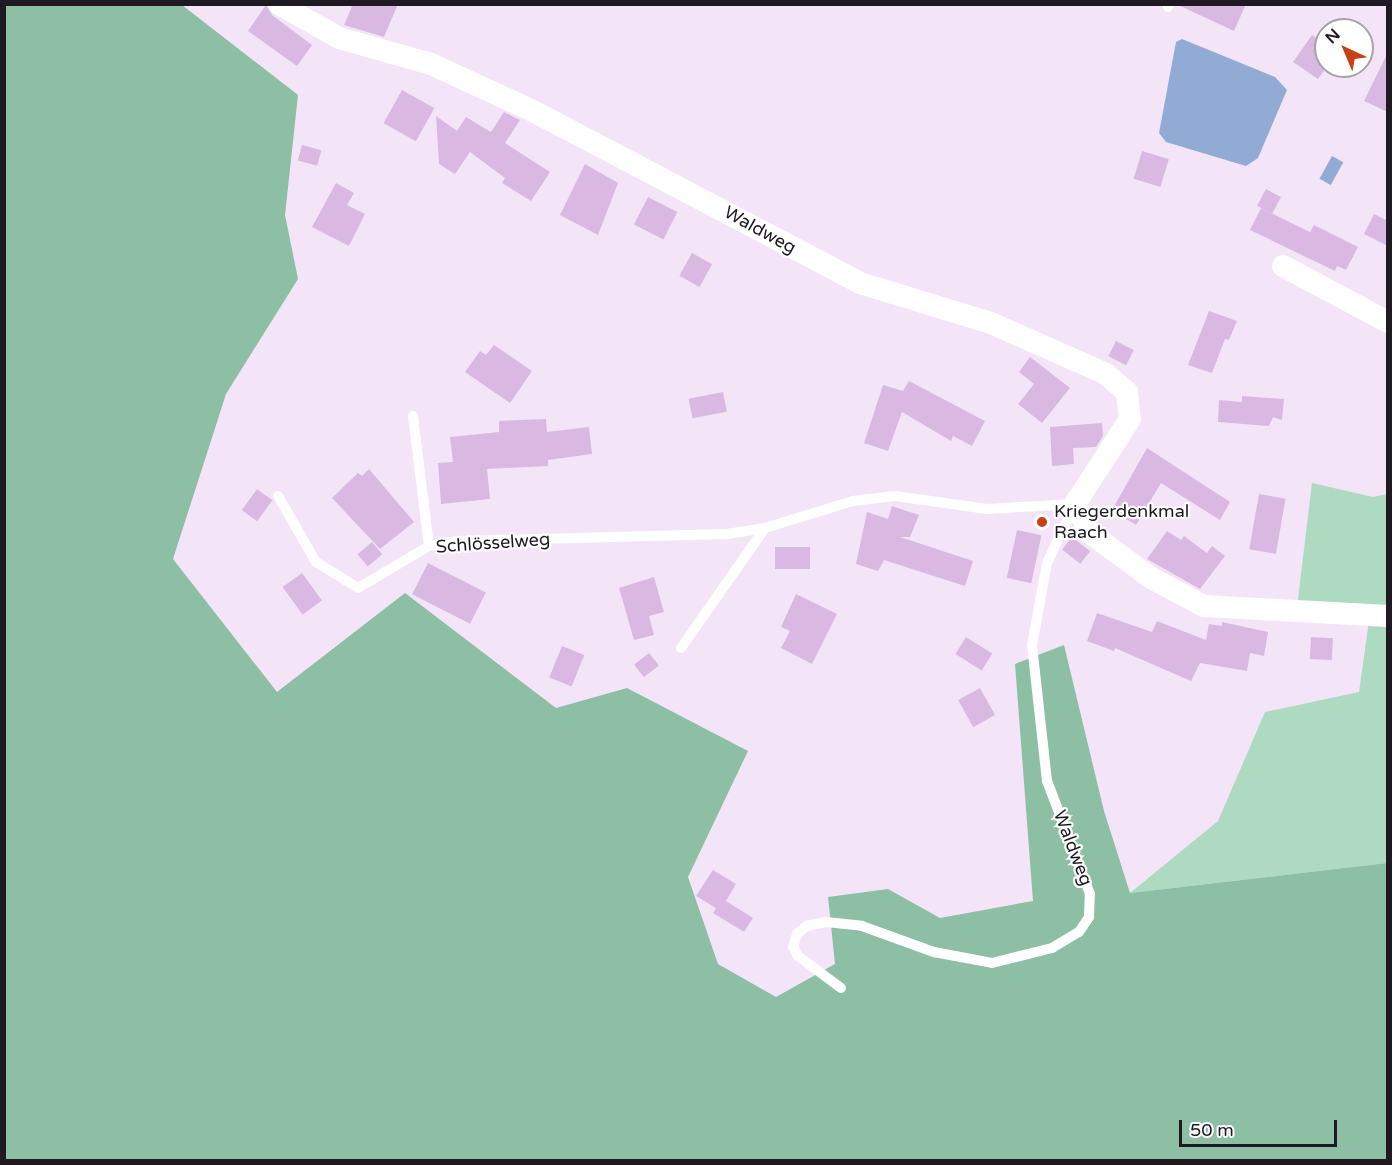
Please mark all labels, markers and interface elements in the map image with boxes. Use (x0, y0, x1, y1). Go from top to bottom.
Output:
north arrow (1314, 18, 1374, 78)
text: N (1321, 25, 1344, 48)
street label: Waldweg (720, 201, 800, 259)
place label: Kriegerdenkmal Raach (1054, 501, 1189, 544)
marker: Kriegerdenkmal Raach (1035, 515, 1049, 529)
street label: Schlösselweg (435, 528, 551, 558)
street label: Waldweg (1049, 807, 1097, 889)
scale bar (1182, 1108, 1340, 1146)
text: 50 m (1190, 1119, 1234, 1141)

